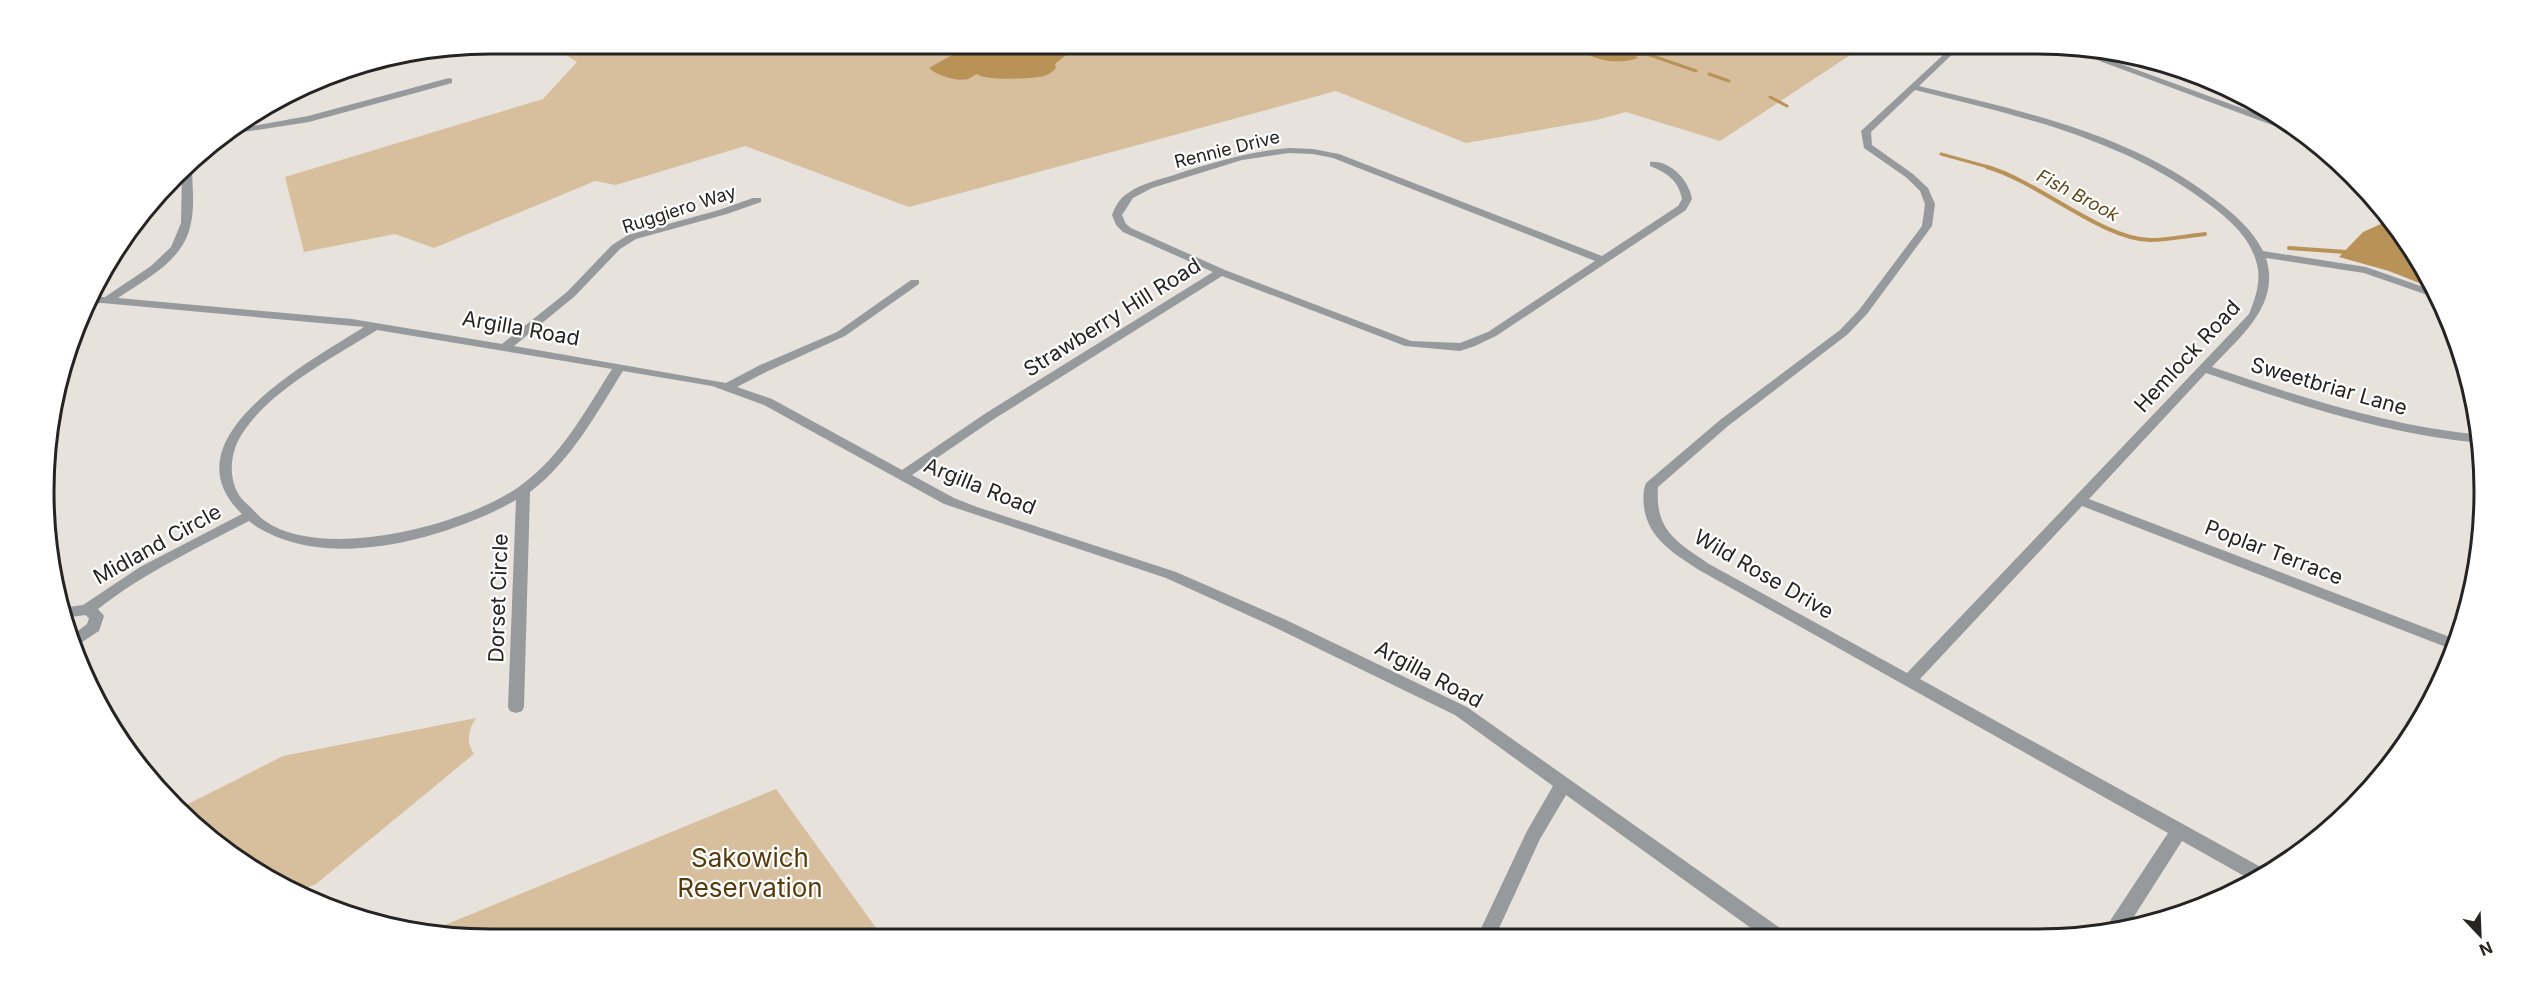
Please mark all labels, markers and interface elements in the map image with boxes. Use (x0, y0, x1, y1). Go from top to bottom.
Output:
street label: Rennie Drive (1172, 126, 1282, 172)
water label: Fish Brook (2033, 165, 2124, 226)
street label: Ruggiero Way (620, 181, 738, 237)
street label: Strawberry Hill Road (1019, 252, 1205, 382)
street label: Hemlock Road (2129, 295, 2245, 417)
street label: Argilla Road (460, 305, 582, 351)
street label: Sweetbriar Lane (2248, 352, 2410, 420)
street label: Argilla Road (920, 452, 1040, 520)
street label: Midland Circle (89, 499, 225, 589)
street label: Poplar Terrace (2201, 514, 2347, 590)
street label: Wild Rose Drive (1690, 524, 1838, 624)
street label: Dorset Circle (483, 533, 513, 663)
street label: Argilla Road (1371, 635, 1487, 713)
park label: Sakowich Reservation (677, 842, 823, 903)
north arrow (2450, 905, 2510, 965)
text: N (2476, 937, 2495, 960)

